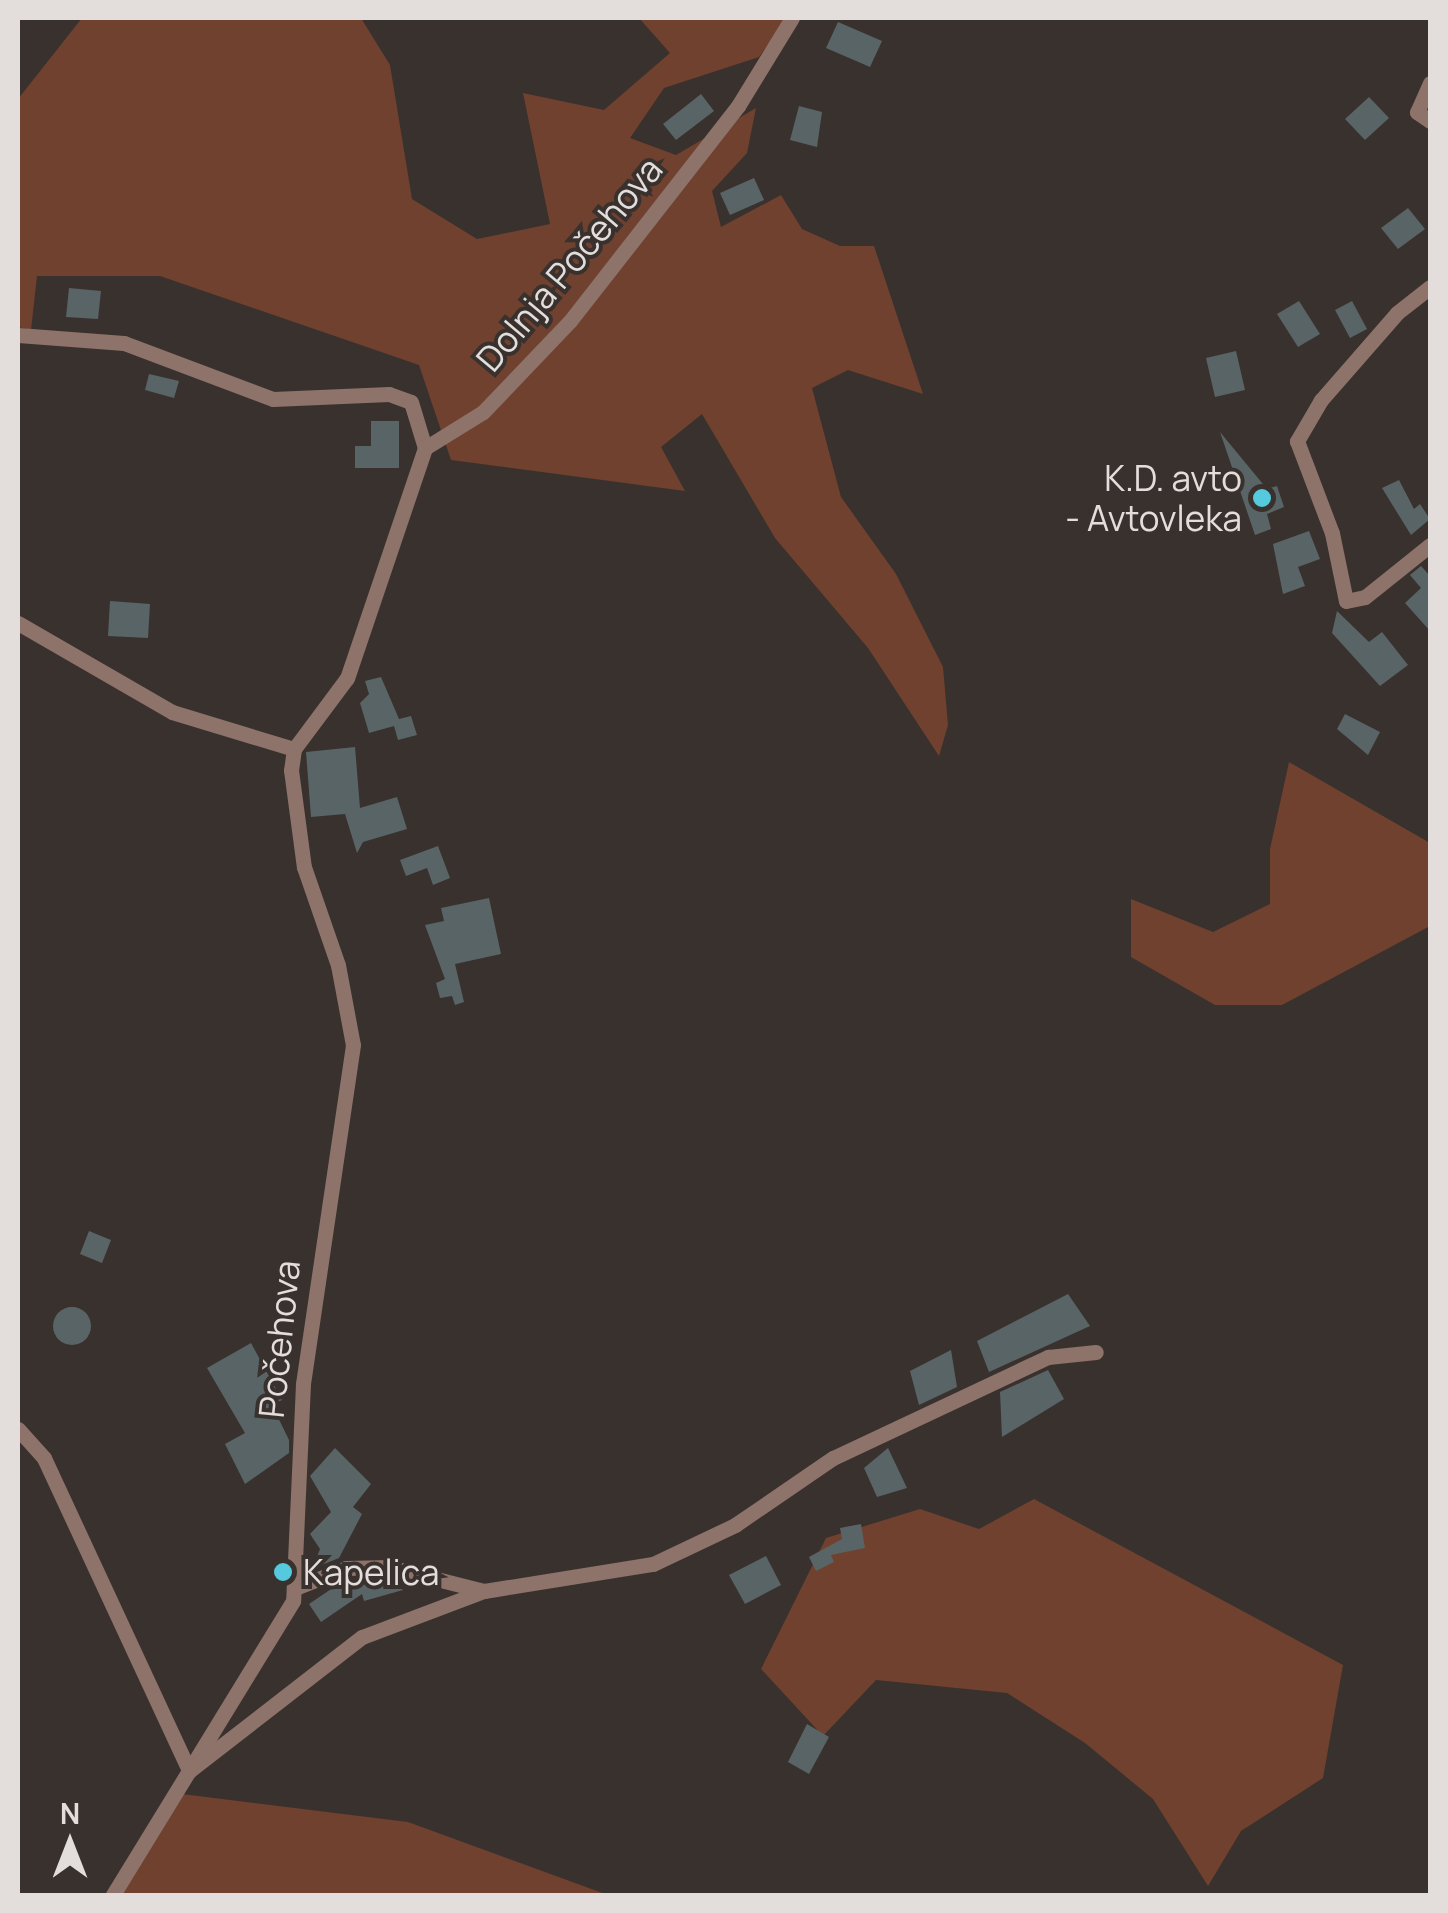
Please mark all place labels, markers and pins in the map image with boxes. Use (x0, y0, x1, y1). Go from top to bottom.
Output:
place label: K.D. avto - Avtovleka (1065, 457, 1242, 539)
marker: K.D. avto - Avtovleka (1251, 487, 1273, 509)
place label: Kapelica (303, 1551, 439, 1593)
marker: Kapelica (272, 1561, 294, 1583)

